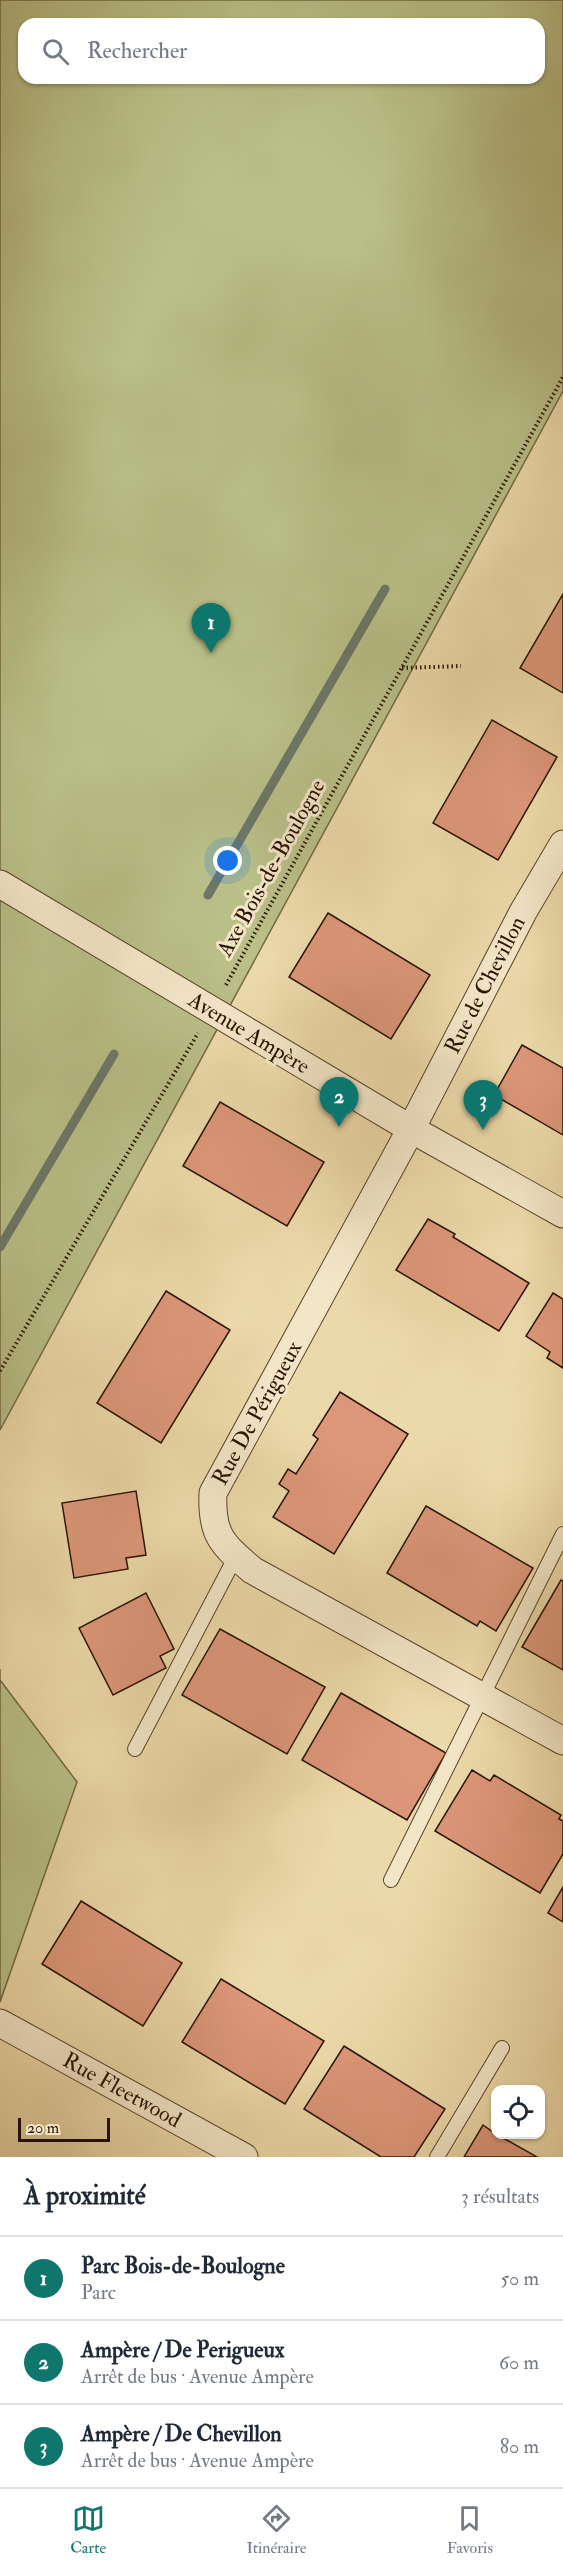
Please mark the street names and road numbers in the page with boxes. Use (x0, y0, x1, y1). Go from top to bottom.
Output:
street label: Axe Bois-de-Boulogne (210, 775, 331, 962)
street label: Rue de Chevillon (438, 912, 532, 1058)
street label: Avenue Ampère (182, 985, 315, 1081)
street label: Rue De Périgueux (206, 1336, 308, 1490)
street label: Rue Fleetwood (58, 2046, 186, 2134)

